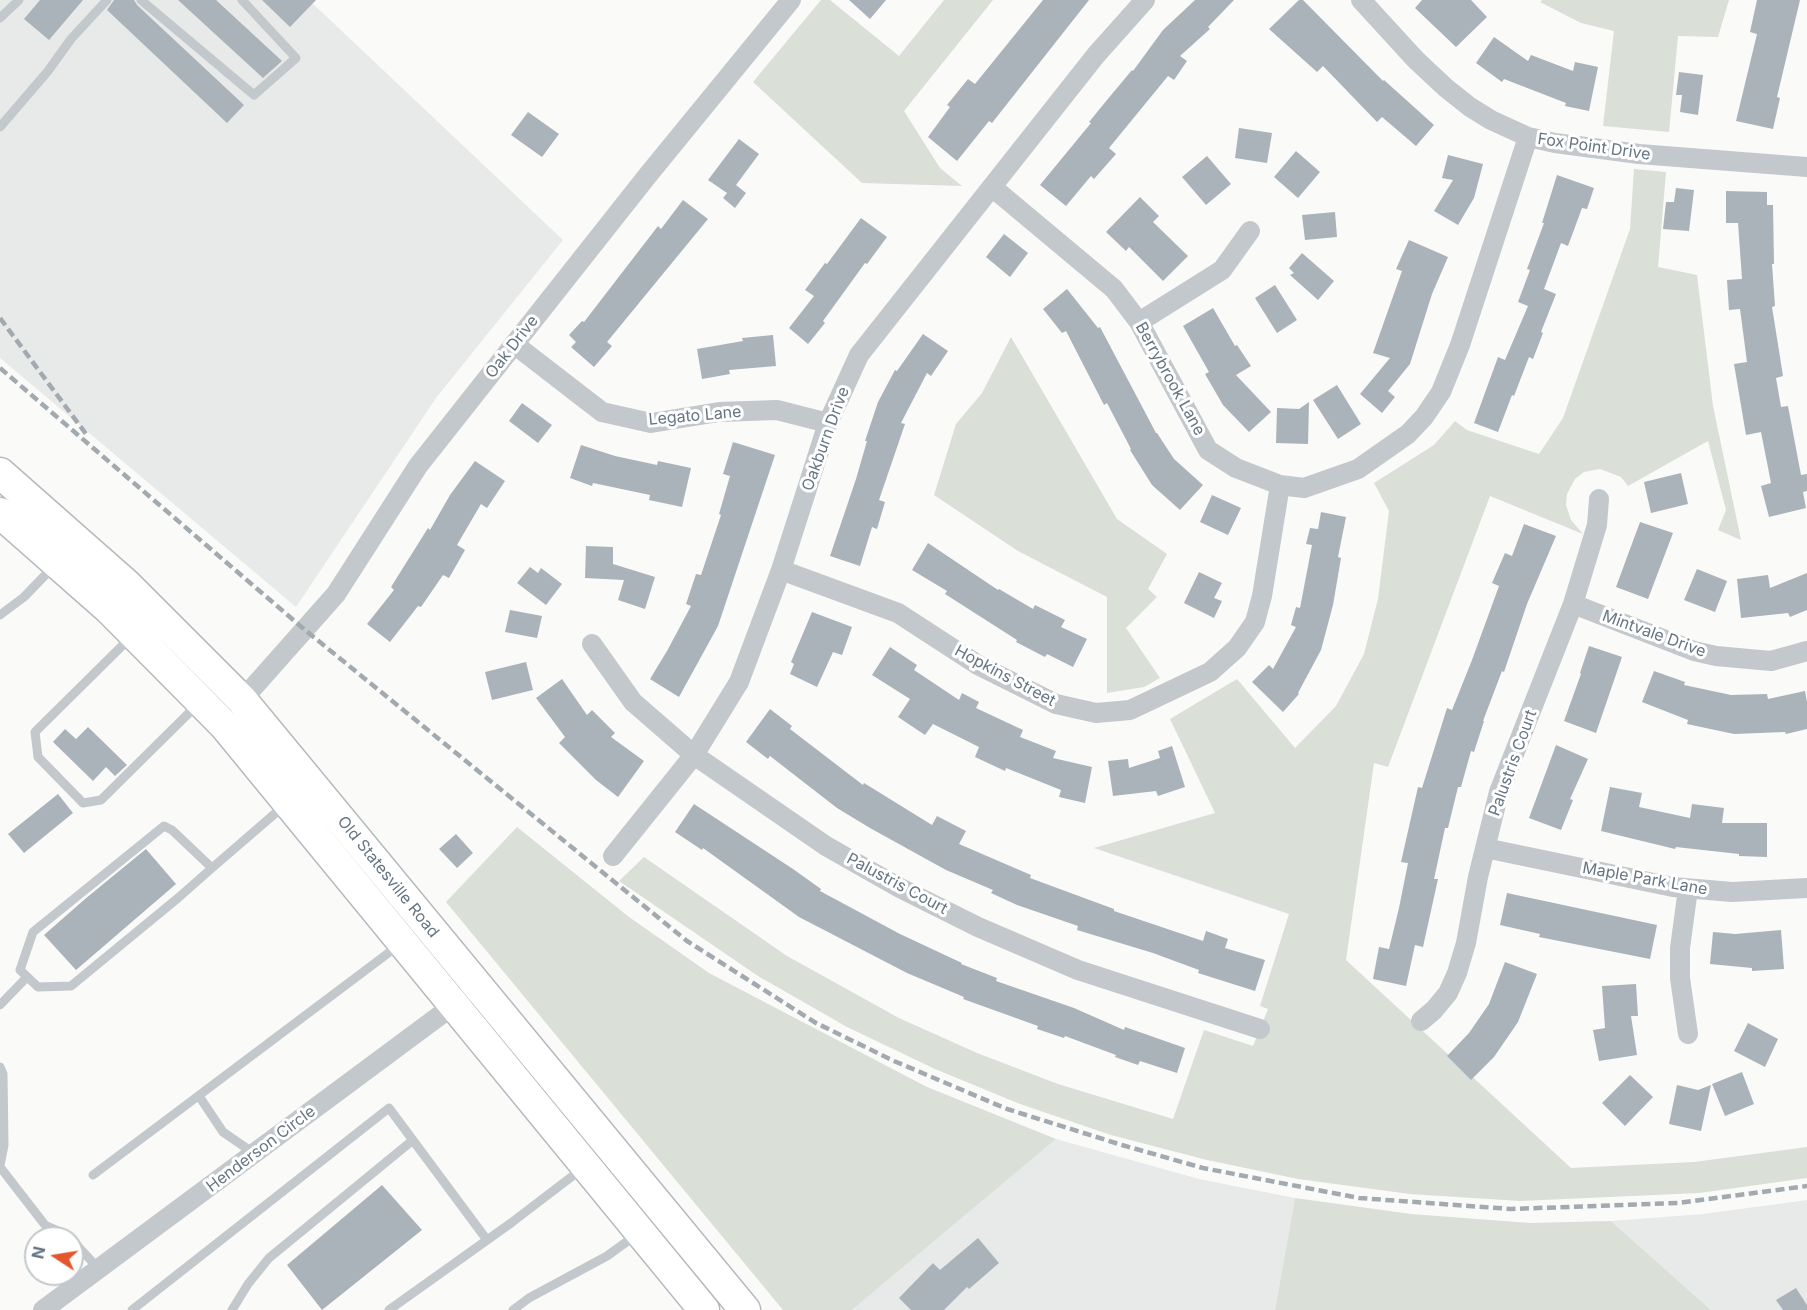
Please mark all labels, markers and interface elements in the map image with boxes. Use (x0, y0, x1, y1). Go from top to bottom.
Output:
street label: Fox Point Drive (1536, 130, 1652, 164)
street label: Oak Drive (482, 312, 542, 382)
street label: Berrybrook Lane (1131, 319, 1209, 439)
street label: Oakburn Drive (798, 384, 854, 494)
street label: Legato Lane (648, 402, 742, 430)
street label: Mintvale Drive (1600, 606, 1708, 662)
street label: Hopkins Street (951, 641, 1059, 711)
street label: Palustris Court (1485, 707, 1541, 819)
street label: Old Statesville Road (333, 812, 443, 942)
street label: Palustris Court (843, 849, 951, 919)
street label: Maple Park Lane (1581, 859, 1709, 899)
street label: Henderson Circle (203, 1102, 319, 1196)
north arrow (24, 1226, 84, 1286)
text: N (27, 1245, 49, 1261)

